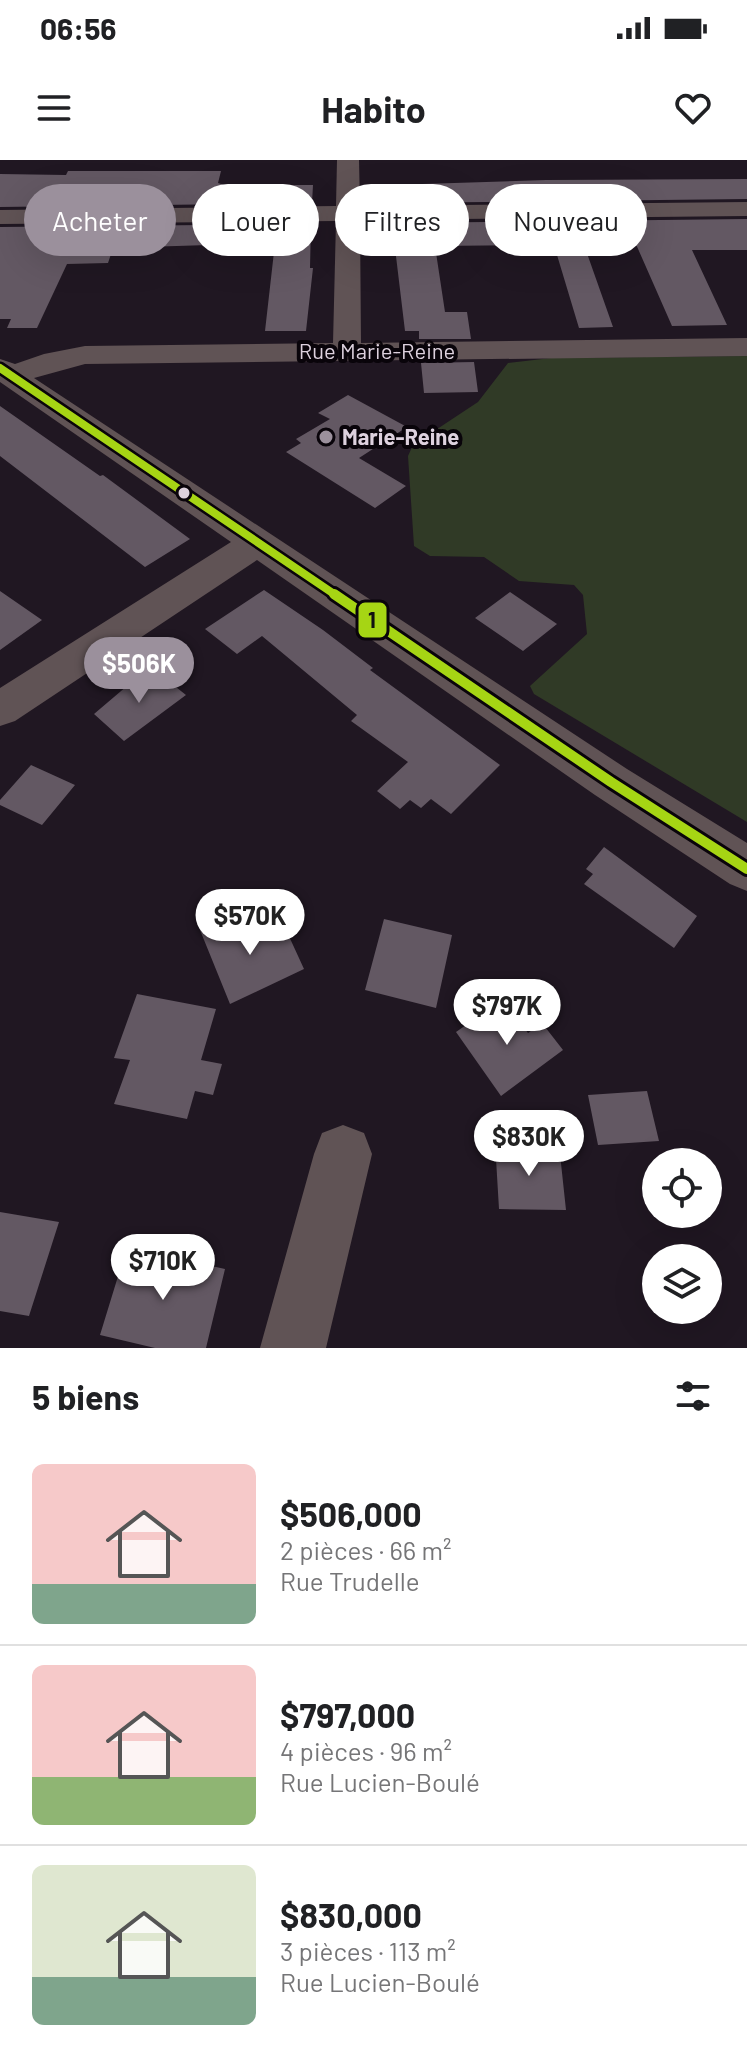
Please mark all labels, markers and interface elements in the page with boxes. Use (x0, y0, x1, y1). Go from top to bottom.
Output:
text: 06:56 (40, 10, 116, 46)
icon: menu (32, 86, 76, 130)
icon: heart (671, 86, 715, 130)
text: Habito (321, 87, 426, 130)
chip: Acheter (24, 184, 176, 256)
chip: Louer (192, 184, 319, 256)
chip: Filtres (335, 184, 469, 256)
chip: Nouveau (485, 184, 647, 256)
street label: Rue Marie-Reine (299, 337, 455, 363)
place label: Marie-Reine (342, 423, 459, 449)
marker: Marie-Reine (317, 428, 335, 446)
unlabelled marker (176, 485, 192, 501)
line badge: 1 (357, 601, 388, 639)
text: 1 (368, 606, 376, 632)
pin: $506K (83, 637, 195, 705)
text: $506K (102, 647, 176, 678)
pin: $570K (194, 889, 306, 957)
text: $570K (214, 899, 286, 930)
pin: $797K (451, 979, 563, 1047)
text: $797K (472, 989, 542, 1020)
pin: $830K (473, 1110, 585, 1178)
text: $830K (492, 1120, 566, 1151)
map controls (642, 1148, 722, 1324)
button: locate (642, 1148, 722, 1228)
pin: $710K (107, 1234, 219, 1302)
text: $710K (129, 1244, 197, 1275)
button: layers (642, 1244, 722, 1324)
icon: filters (671, 1374, 715, 1418)
text: 5 biens (32, 1376, 139, 1417)
text: $506,000 (280, 1493, 422, 1534)
icon: home (96, 1496, 192, 1592)
text: 2 pièces · 66 m² (280, 1534, 451, 1565)
text: Rue Trudelle (280, 1565, 420, 1596)
text: $797,000 (280, 1694, 415, 1735)
icon: home (96, 1697, 192, 1793)
text: 4 pièces · 96 m² (280, 1735, 452, 1766)
text: Rue Lucien-Boulé (280, 1766, 480, 1797)
text: $830,000 (280, 1894, 422, 1935)
icon: home (96, 1897, 192, 1993)
text: 3 pièces · 113 m² (280, 1935, 456, 1966)
text: Rue Lucien-Boulé (280, 1966, 480, 1997)

